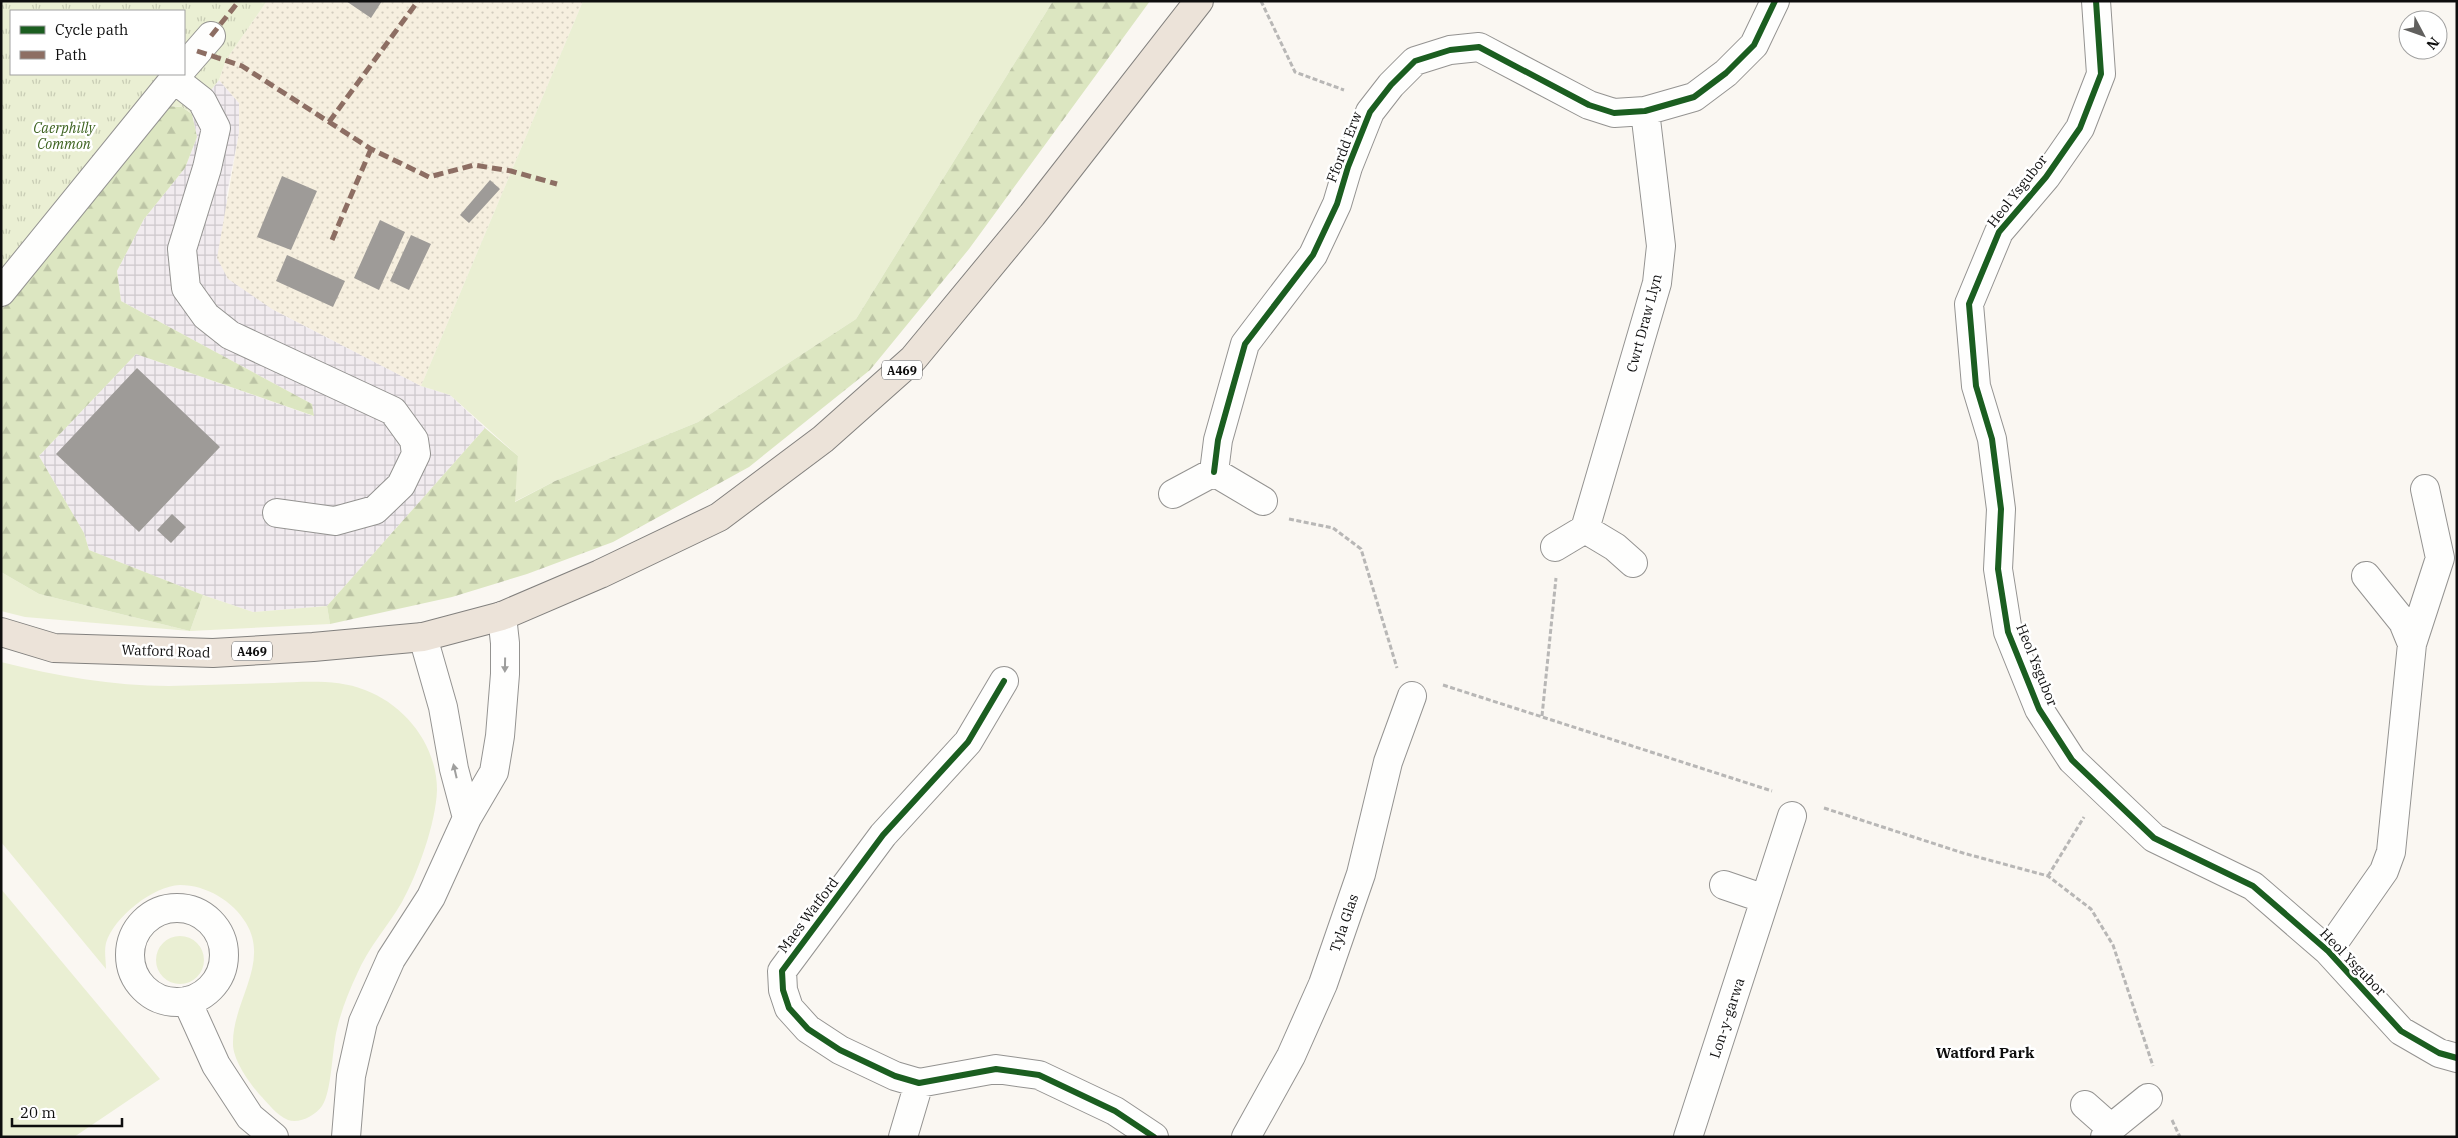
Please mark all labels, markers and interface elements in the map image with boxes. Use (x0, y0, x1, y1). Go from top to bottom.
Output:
legend (10, 10, 185, 75)
north arrow (2398, 10, 2448, 60)
text: Cycle path (55, 20, 128, 39)
text: N (2422, 33, 2443, 54)
text: Path (55, 45, 87, 64)
street label: Ffordd Erw (1322, 109, 1366, 185)
park label: Caerphilly Common (33, 119, 96, 153)
street label: Heol Ysgubor (1983, 150, 2051, 231)
street label: Cwrt Draw Llyn (1622, 272, 1666, 374)
road number: A469 (882, 360, 922, 380)
street label: Heol Ysgubor (2012, 621, 2062, 710)
street label: Watford Road (121, 640, 211, 662)
road number: A469 (232, 641, 272, 660)
one-way arrow (501, 657, 509, 673)
one-way arrow (451, 763, 459, 779)
street label: Maes Watford (774, 873, 843, 956)
street label: Tyla Glas (1326, 891, 1362, 955)
street label: Heol Ysgubor (2316, 924, 2390, 1000)
street label: Lon-y-garwa (1706, 975, 1749, 1061)
district label: Watford Park (1936, 1043, 2035, 1062)
scale bar (12, 1096, 122, 1128)
text: 20 m (20, 1103, 56, 1122)

